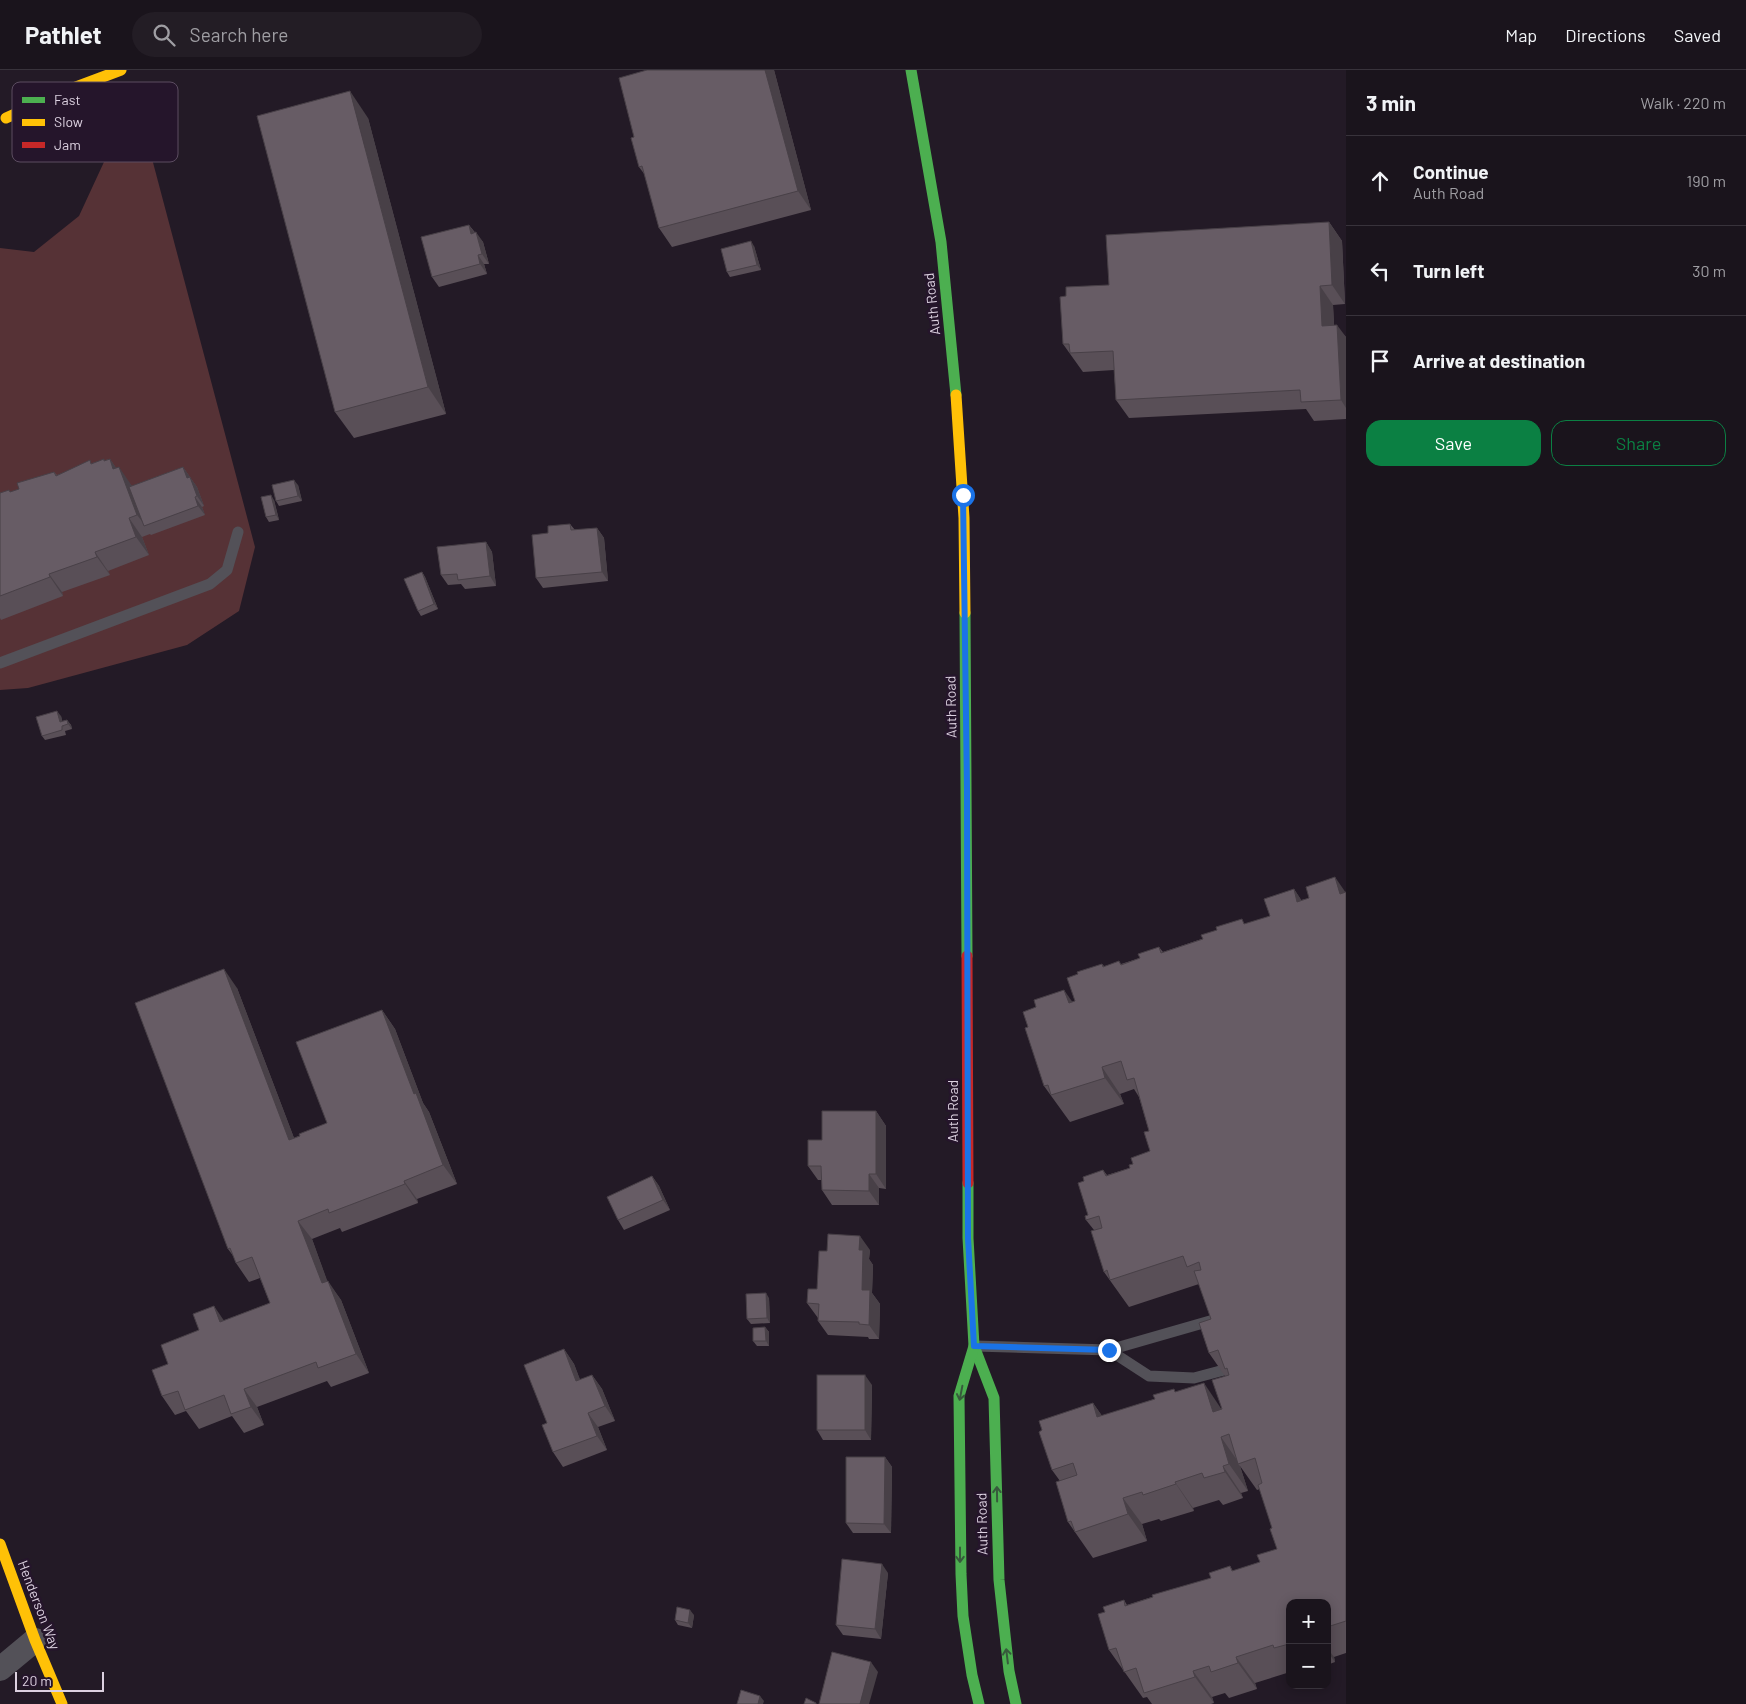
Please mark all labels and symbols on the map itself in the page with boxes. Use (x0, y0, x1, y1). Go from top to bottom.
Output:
legend (12, 82, 178, 162)
text: Fast (54, 91, 80, 108)
text: Slow (54, 113, 83, 130)
text: Jam (54, 136, 81, 153)
street label: Auth Road (920, 272, 943, 336)
route start (952, 484, 975, 507)
street label: Auth Road (941, 676, 960, 738)
street label: Auth Road (944, 1080, 961, 1142)
route end (1098, 1339, 1121, 1362)
one-way arrow (956, 1385, 965, 1401)
one-way arrow (992, 1486, 1001, 1502)
street label: Auth Road (972, 1493, 991, 1555)
one-way arrow (955, 1547, 965, 1563)
street label: Henderson Way (15, 1558, 64, 1652)
one-way arrow (1002, 1649, 1012, 1665)
scale bar (15, 1669, 104, 1692)

